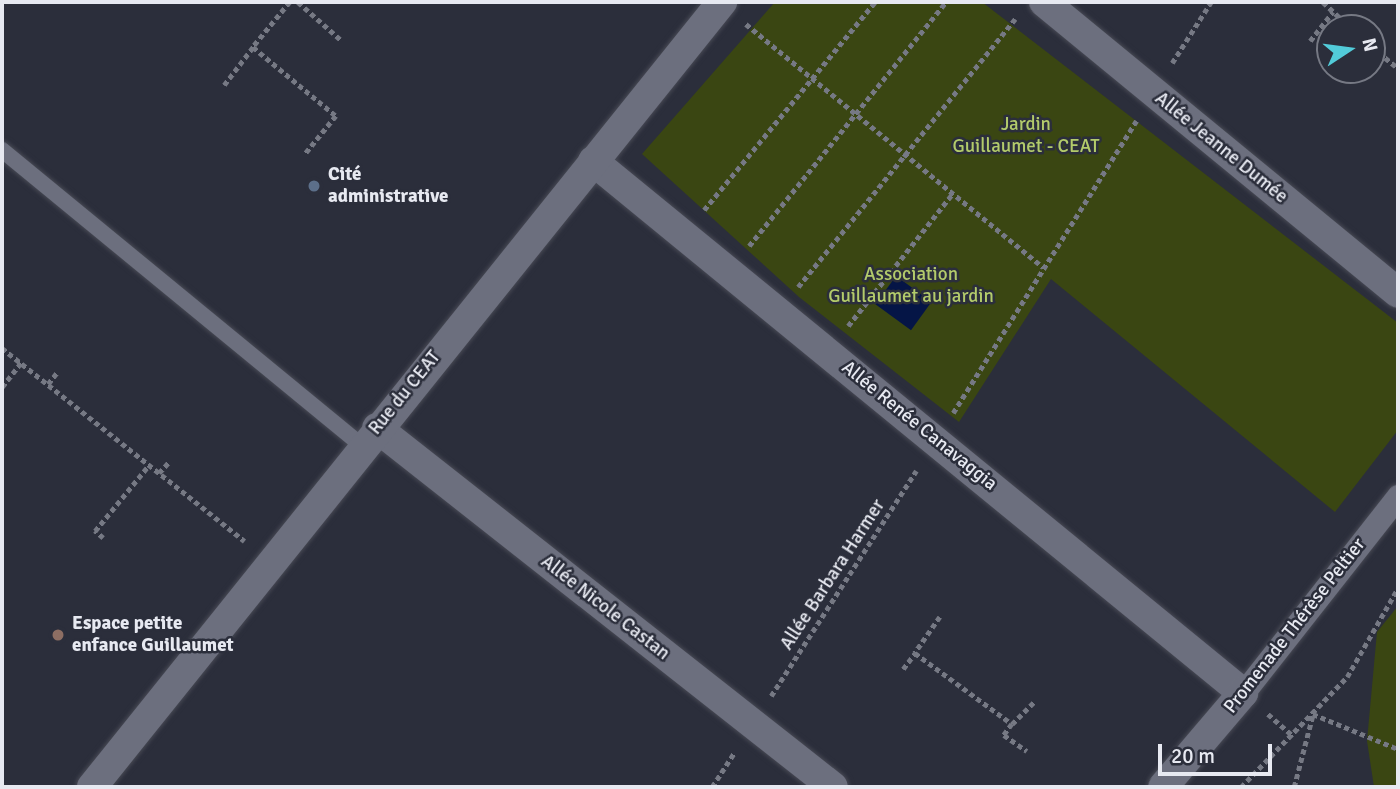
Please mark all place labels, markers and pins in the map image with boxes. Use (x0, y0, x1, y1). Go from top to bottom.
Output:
place label: Cité administrative (328, 164, 449, 208)
marker: Cité administrative (306, 178, 322, 194)
place label: Espace petite enfance Guillaumet (72, 613, 234, 657)
marker: Espace petite enfance Guillaumet (50, 627, 66, 643)

